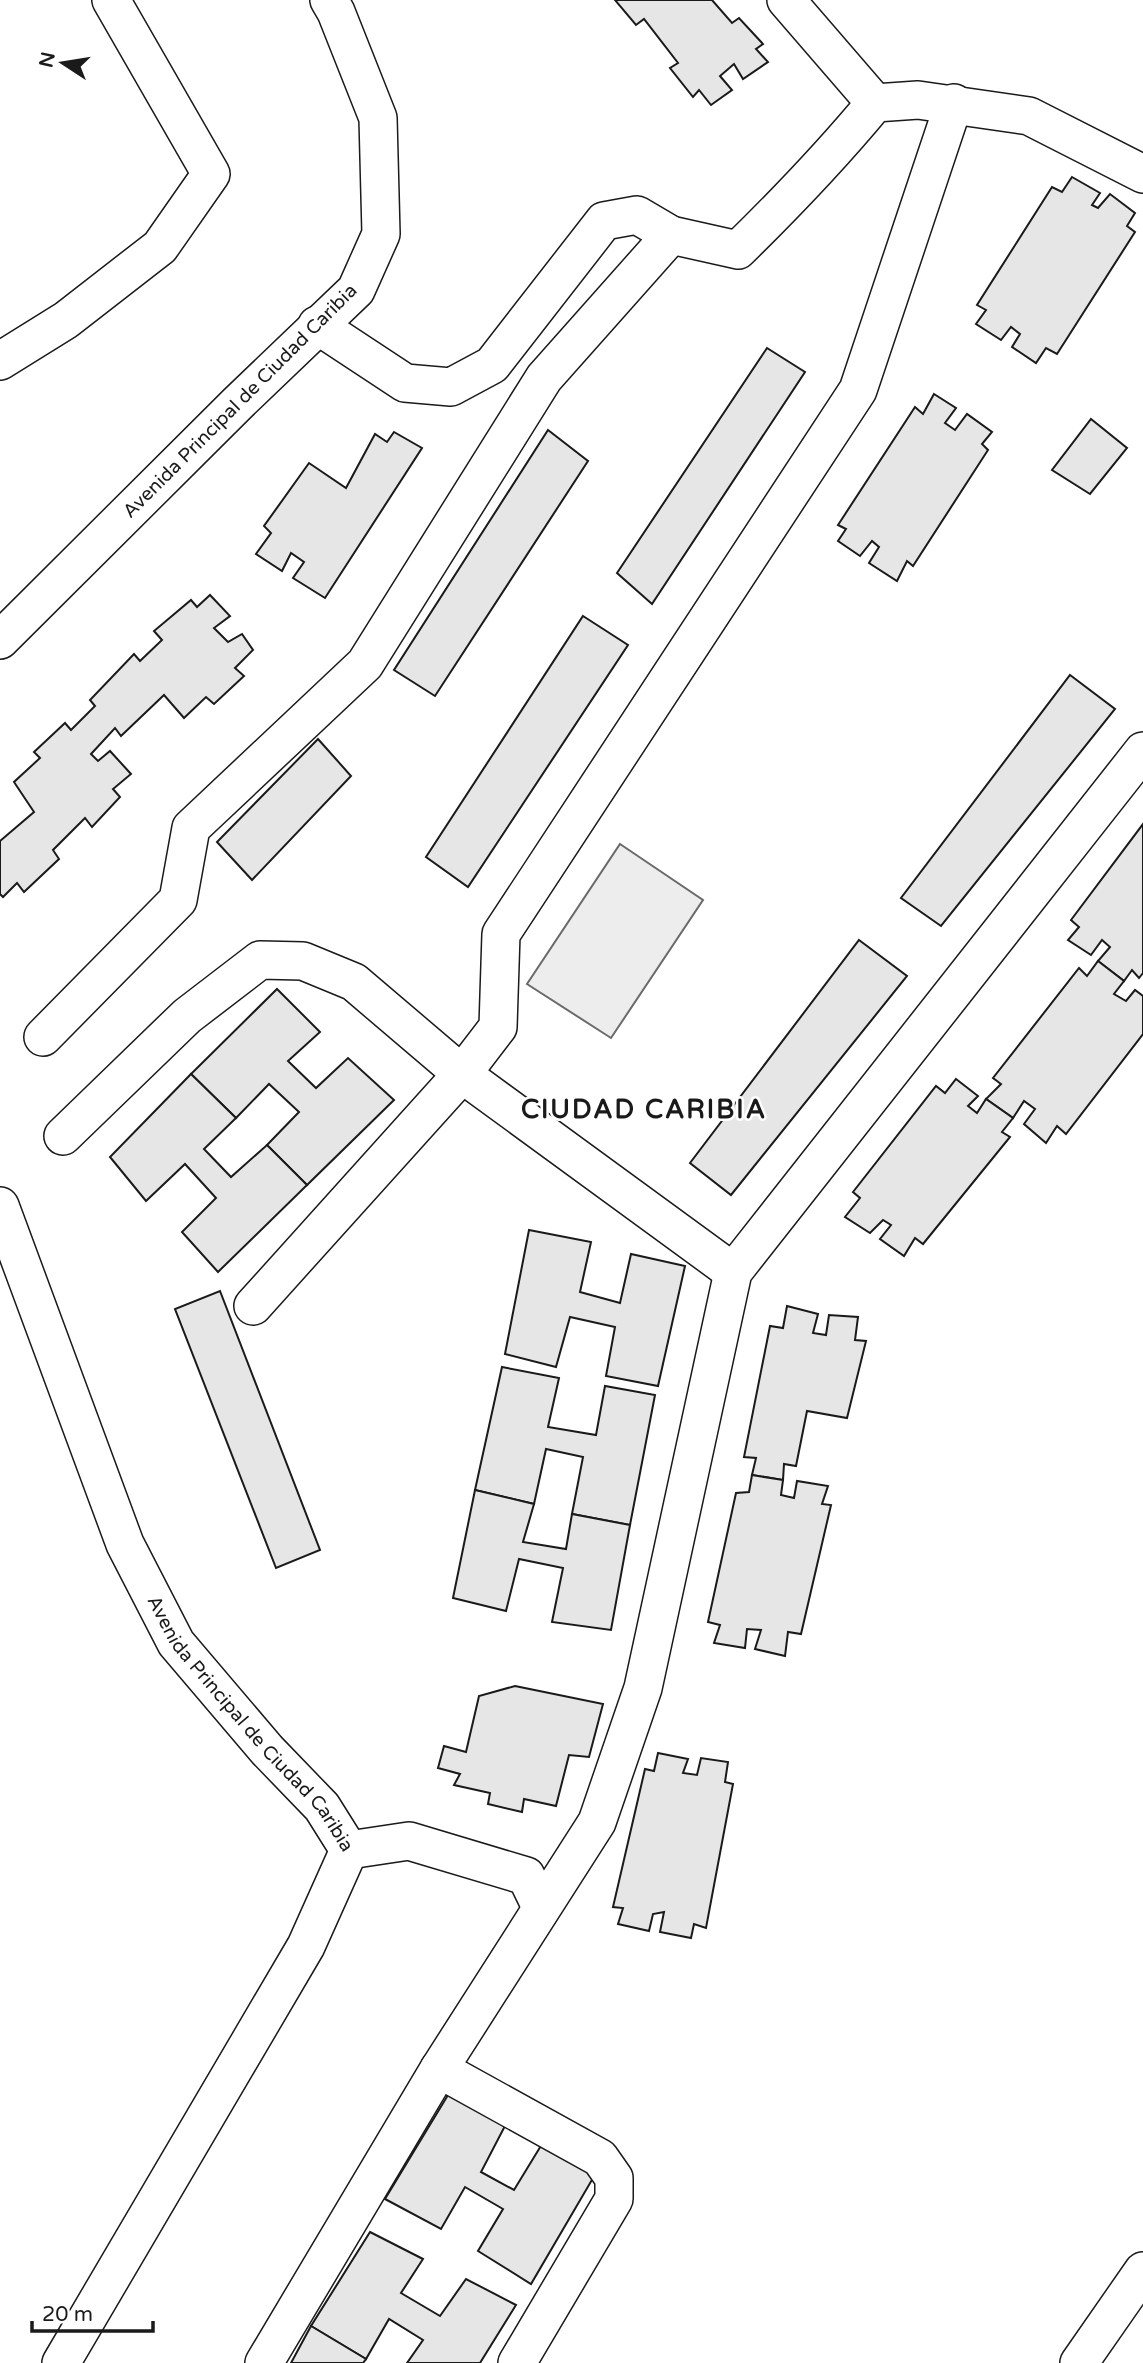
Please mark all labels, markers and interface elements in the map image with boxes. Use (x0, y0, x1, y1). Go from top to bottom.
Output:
north arrow (28, 28, 98, 98)
text: N (35, 50, 60, 69)
street label: Avenida Principal de Ciudad Caribia (119, 280, 361, 522)
district label: CIUDAD CARIBIA (521, 1094, 767, 1125)
street label: Avenida Principal de Ciudad Caribia (143, 1592, 358, 1856)
scale bar (32, 2290, 152, 2334)
text: 20 m (42, 2302, 93, 2327)

